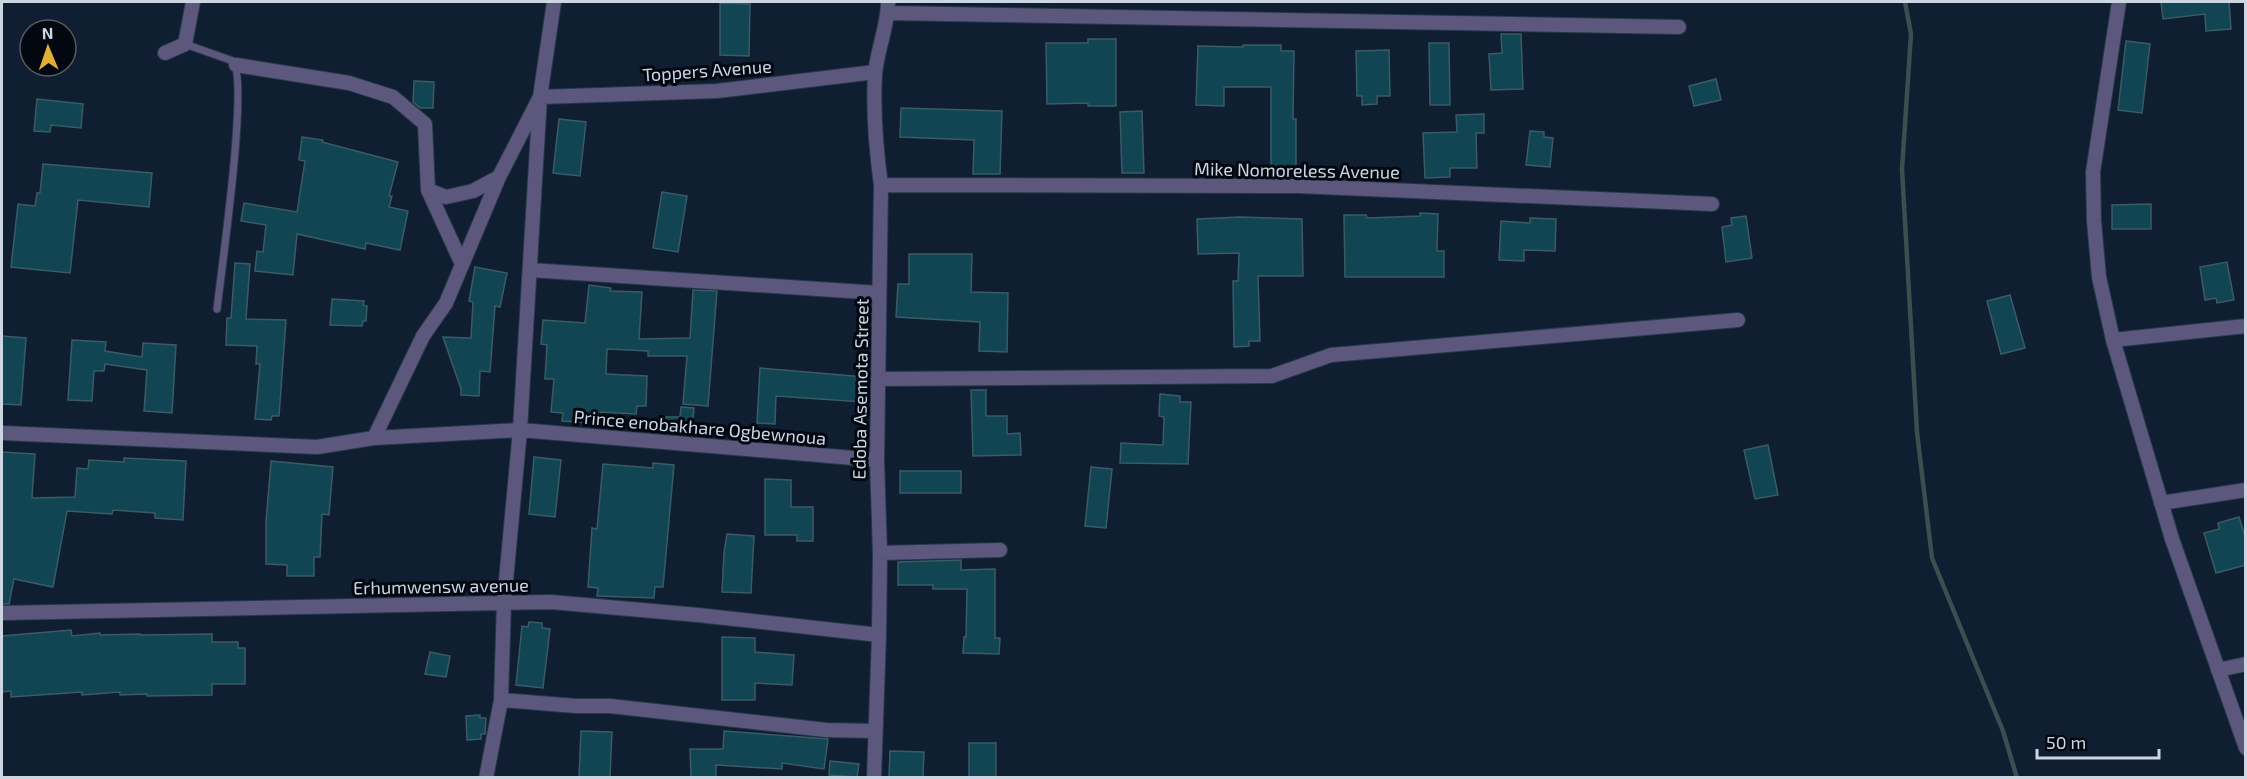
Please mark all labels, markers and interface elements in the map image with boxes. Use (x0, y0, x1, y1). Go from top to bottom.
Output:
north arrow (18, 18, 78, 78)
text: N (41, 23, 54, 42)
street label: Toppers Avenue (642, 55, 772, 85)
street label: Mike Nomoreless Avenue (1194, 157, 1400, 183)
street label: Edoba Asemota Street (847, 298, 873, 480)
street label: Prince enobakhare Ogbewnoua (573, 405, 827, 449)
street label: Erhumwensw avenue (353, 573, 529, 599)
scale bar (2037, 722, 2158, 760)
text: 50 m (2046, 731, 2086, 753)

